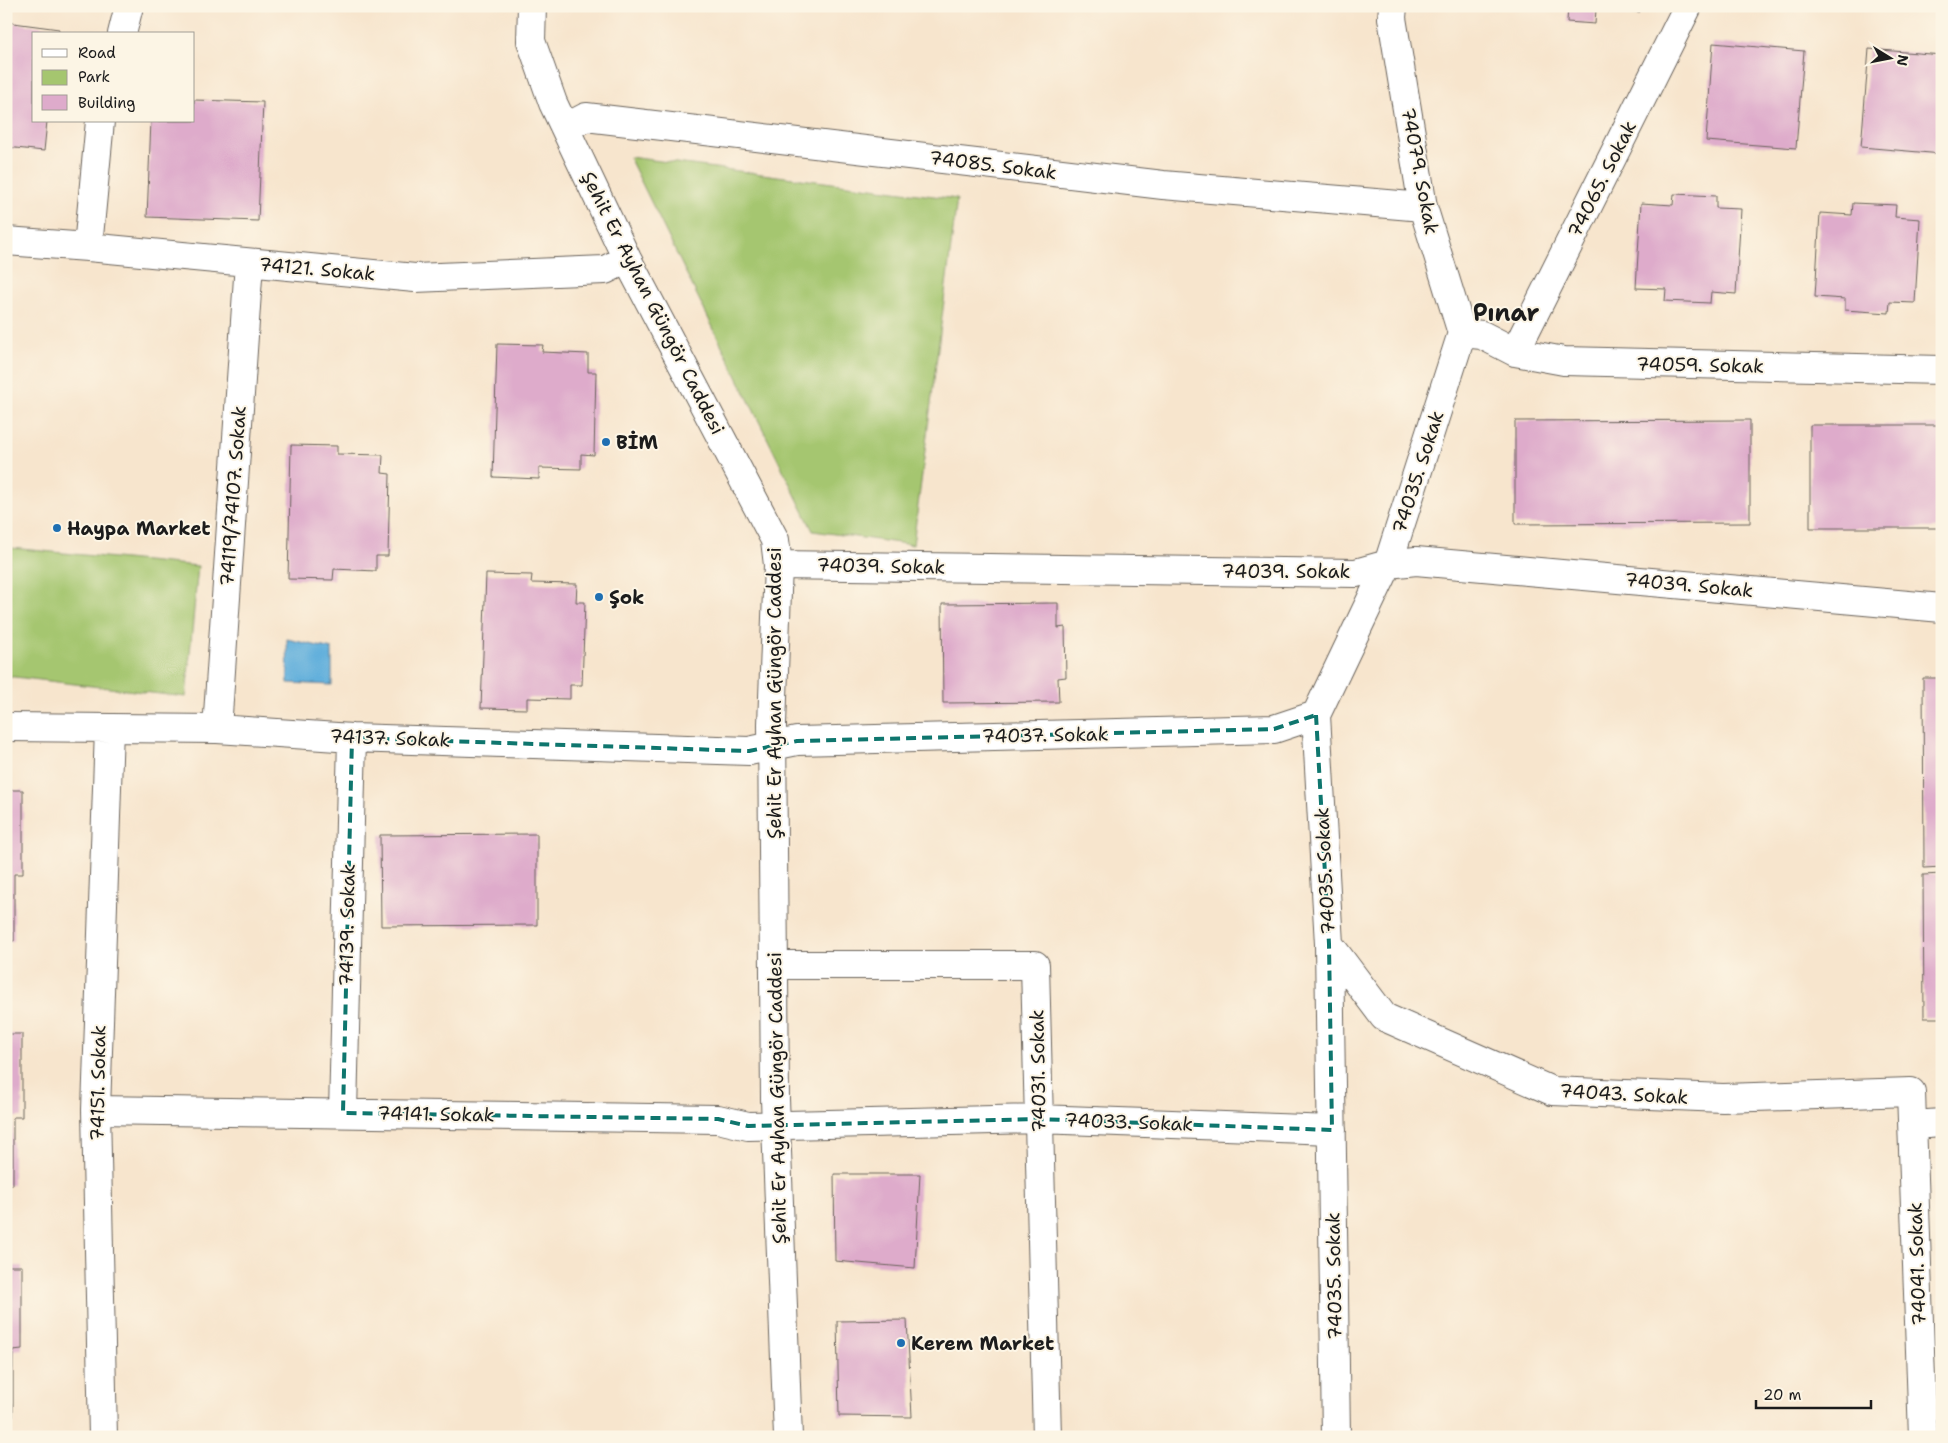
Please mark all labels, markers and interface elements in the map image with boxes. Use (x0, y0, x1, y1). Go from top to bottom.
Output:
legend (32, 32, 195, 122)
north arrow (1866, 32, 1916, 82)
text: Road (78, 43, 116, 63)
text: N (1893, 53, 1913, 67)
text: Park (78, 67, 110, 87)
text: Building (78, 93, 135, 113)
street label: 74079. Sokak (1395, 105, 1445, 237)
street label: 74065. Sokak (1562, 116, 1642, 242)
street label: 74085. Sokak (928, 145, 1058, 185)
street label: Şehit Er Ayhan Güngör Caddesi (576, 167, 730, 439)
street label: 74121. Sokak (258, 251, 376, 287)
district label: Pınar (1473, 297, 1539, 329)
street label: 74059. Sokak (1636, 351, 1764, 379)
street label: 74119/74107. Sokak (214, 405, 252, 587)
street label: 74035. Sokak (1386, 407, 1450, 537)
place label: BİM (616, 430, 659, 455)
marker: BİM (600, 436, 612, 448)
place label: Haypa Market (67, 516, 211, 541)
marker: Haypa Market (51, 522, 63, 534)
street label: Şehit Er Ayhan Güngör Caddesi (762, 547, 787, 839)
street label: 74039. Sokak (816, 552, 946, 580)
street label: 74039. Sokak (1222, 559, 1350, 584)
street label: 74039. Sokak (1624, 567, 1754, 603)
place label: Şok (609, 585, 644, 610)
marker: Şok (593, 591, 605, 603)
street label: 74037. Sokak (981, 721, 1109, 749)
street label: 74137. Sokak (329, 723, 451, 753)
street label: 74035. Sokak (1309, 807, 1341, 935)
street label: 74139. Sokak (333, 863, 361, 987)
street label: Şehit Er Ayhan Güngör Caddesi (762, 952, 792, 1244)
street label: 74031. Sokak (1024, 1009, 1052, 1133)
street label: 74151. Sokak (84, 1025, 112, 1141)
street label: 74043. Sokak (1559, 1078, 1689, 1110)
street label: 74141. Sokak (377, 1100, 495, 1128)
street label: 74033. Sokak (1064, 1107, 1194, 1137)
street label: 74041. Sokak (1902, 1202, 1932, 1326)
street label: 74035. Sokak (1320, 1212, 1348, 1340)
place label: Kerem Market (911, 1331, 1054, 1356)
marker: Kerem Market (895, 1337, 907, 1349)
scale bar (1756, 1378, 1870, 1410)
text: 20 m (1763, 1385, 1802, 1405)

